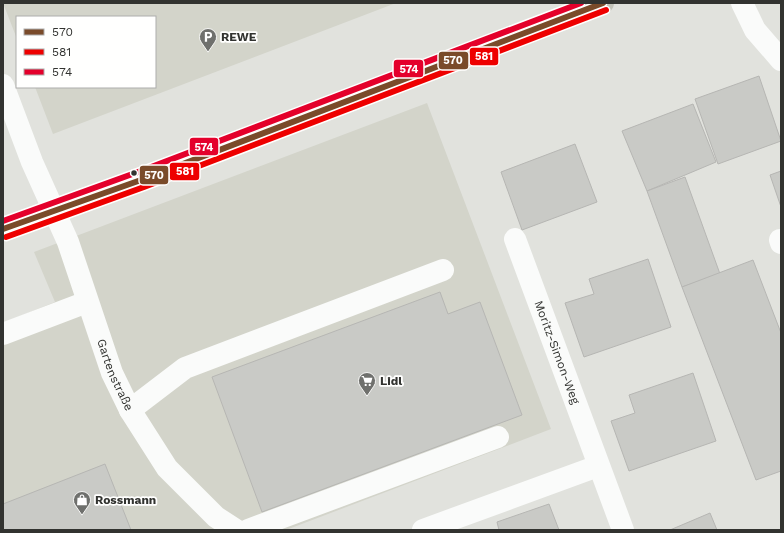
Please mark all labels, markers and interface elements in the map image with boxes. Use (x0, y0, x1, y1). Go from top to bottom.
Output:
legend (16, 16, 156, 88)
text: 570 (52, 25, 73, 39)
parking icon: REWE (198, 27, 218, 52)
place label: REWE (221, 30, 257, 44)
text: 581 (52, 45, 71, 59)
line badge: 581 (469, 47, 499, 66)
text: 581 (475, 50, 493, 63)
line badge: 570 (438, 51, 469, 70)
text: 570 (443, 54, 463, 67)
line badge: 574 (393, 59, 424, 78)
text: 574 (400, 63, 418, 76)
text: 574 (52, 65, 72, 79)
line badge: 574 (189, 137, 219, 156)
text: 574 (195, 141, 213, 154)
line badge: 581 (169, 162, 200, 181)
line badge: 570 (139, 165, 169, 185)
text: 581 (176, 165, 194, 178)
unlabelled marker (129, 168, 139, 178)
text: 570 (144, 169, 164, 182)
street label: Moritz-Simon-Weg (532, 299, 583, 407)
street label: Gartenstraße (94, 337, 136, 413)
supermarket icon: Lidl (357, 371, 377, 396)
place label: Lidl (380, 374, 402, 388)
shop icon: Rossmann (72, 490, 92, 515)
place label: Rossmann (95, 493, 156, 507)

